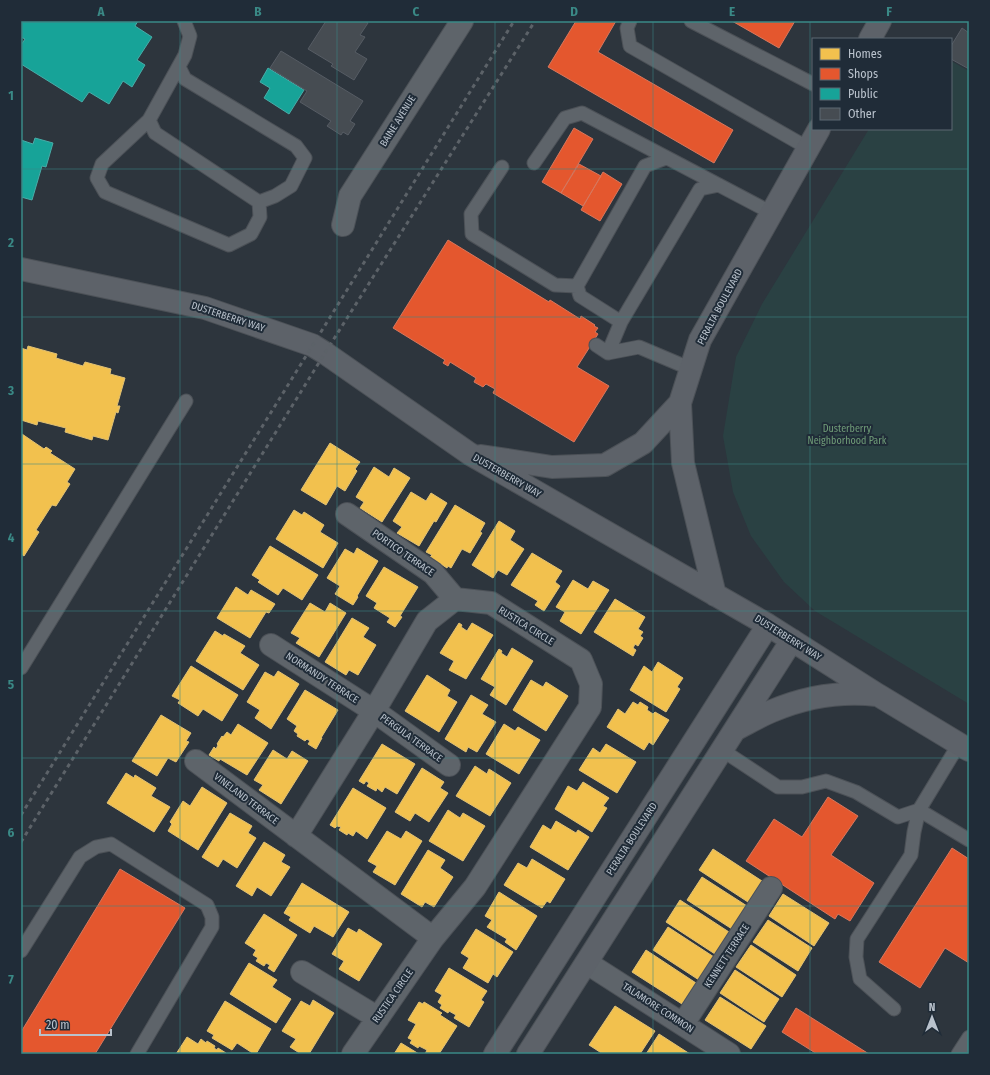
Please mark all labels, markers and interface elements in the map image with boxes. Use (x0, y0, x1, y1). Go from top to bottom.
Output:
text: A (96, 4, 105, 19)
text: B (254, 4, 262, 19)
text: C (413, 4, 420, 19)
text: D (570, 4, 578, 19)
text: E (729, 4, 735, 19)
text: F (886, 4, 892, 19)
legend (812, 38, 952, 130)
text: Homes (848, 47, 882, 61)
text: Shops (848, 67, 878, 81)
text: Public (848, 87, 878, 101)
text: 1 (8, 88, 14, 103)
street label: BAINE AVENUE (378, 93, 419, 149)
text: Other (848, 107, 877, 121)
text: 2 (7, 235, 14, 250)
street label: PERALTA BOULEVARD (695, 267, 745, 347)
street label: DUSTERBERRY WAY (190, 299, 266, 335)
text: 3 (7, 383, 14, 398)
park label: Dusterberry Neighborhood Park (808, 423, 887, 447)
street label: DUSTERBERRY WAY (471, 452, 543, 500)
street label: PORTICO TERRACE (370, 527, 436, 579)
text: 4 (8, 530, 15, 545)
street label: RUSTICA CIRCLE (496, 604, 556, 648)
street label: DUSTERBERRY WAY (752, 613, 824, 663)
street label: NORMANDY TERRACE (283, 650, 361, 706)
text: 5 (8, 677, 14, 692)
street label: PERGULA TERRACE (378, 711, 445, 765)
street label: VINELAND TERRACE (211, 771, 281, 827)
street label: PERALTA BOULEVARD (604, 800, 660, 878)
text: 6 (8, 825, 15, 840)
street label: KENNETT TERRACE (702, 922, 752, 990)
street label: RUSTICA CIRCLE (370, 966, 416, 1025)
text: 7 (8, 972, 14, 987)
street label: TALAMORE COMMON (620, 981, 696, 1035)
north arrow (912, 997, 952, 1037)
text: N (929, 1001, 935, 1014)
scale bar (40, 1011, 111, 1037)
text: 20 m (46, 1018, 70, 1032)

